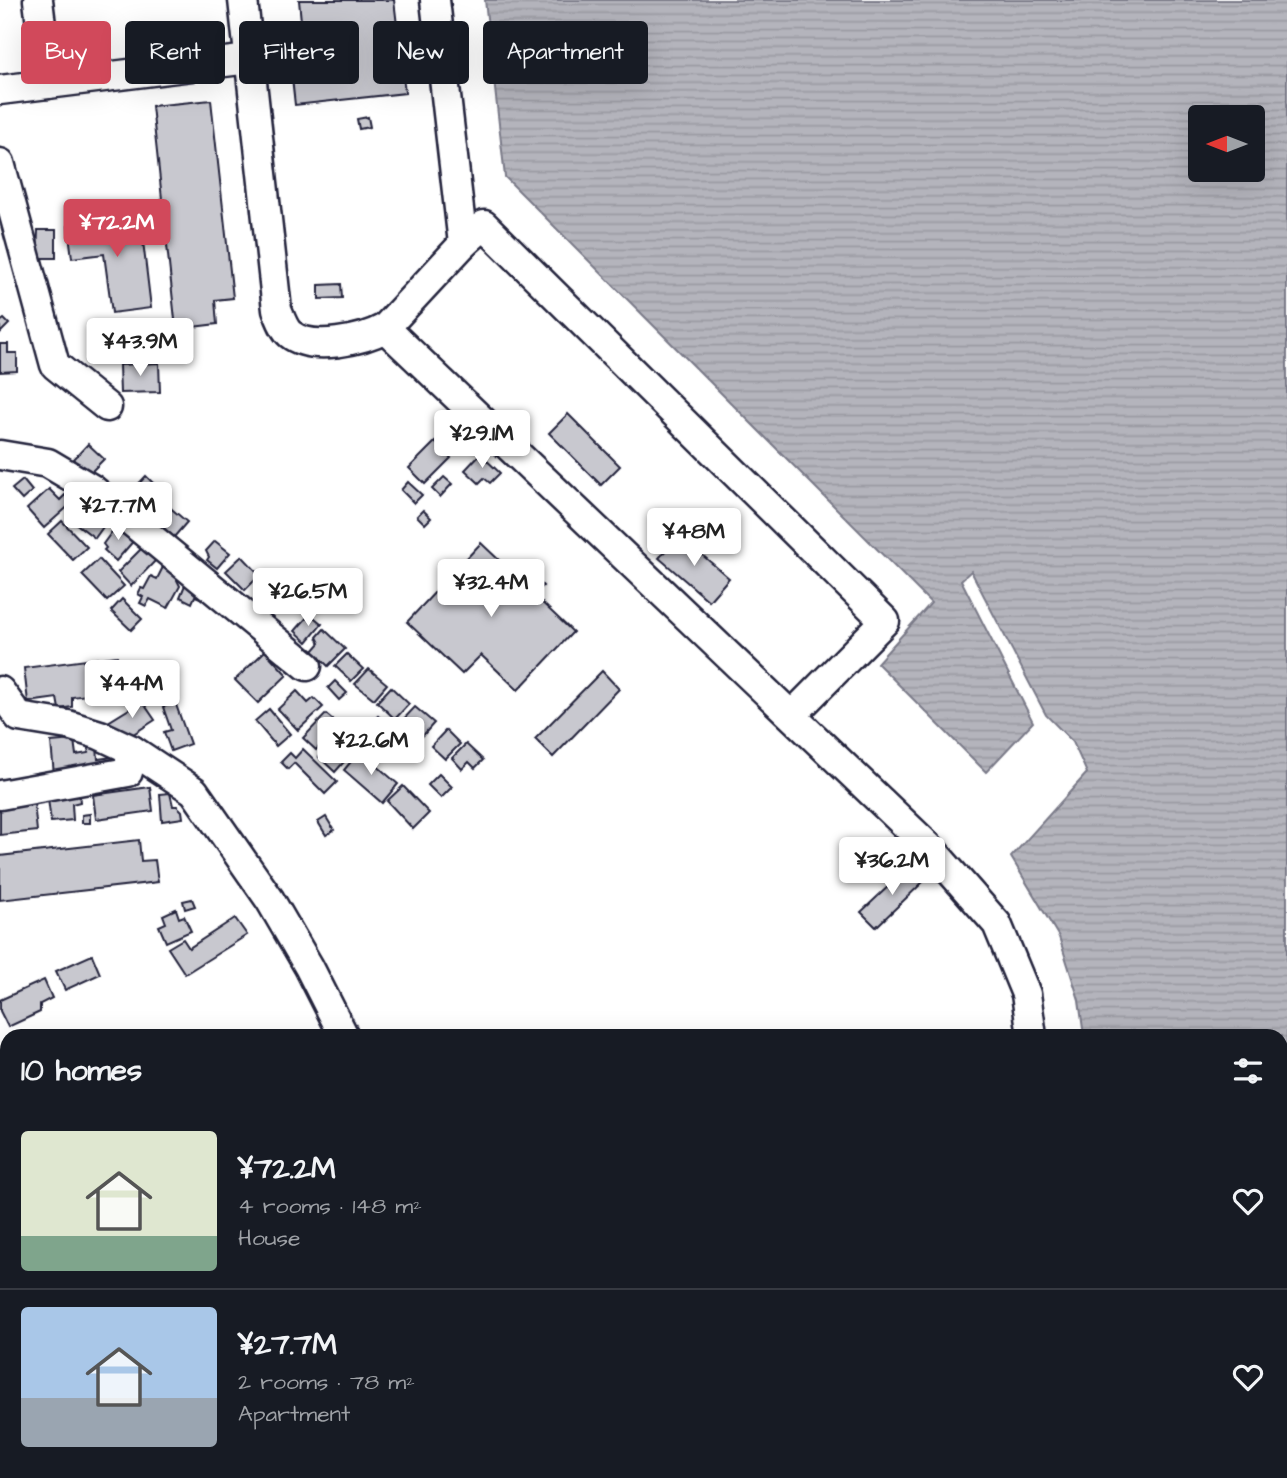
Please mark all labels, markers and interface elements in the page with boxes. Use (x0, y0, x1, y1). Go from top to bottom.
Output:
chip: Buy (21, 21, 111, 84)
chip: Rent (125, 21, 225, 84)
chip: Filters (239, 21, 359, 84)
chip: New (373, 21, 469, 84)
chip: Apartment (483, 21, 648, 84)
north arrow (1188, 105, 1265, 182)
map controls (1188, 105, 1265, 182)
pin: ¥72.2M (60, 200, 174, 259)
text: ¥72.2M (79, 206, 155, 238)
pin: ¥43.9M (83, 318, 197, 378)
text: ¥43.9M (103, 325, 178, 357)
pin: ¥29.1M (425, 410, 539, 470)
text: ¥29.1M (450, 417, 514, 449)
pin: ¥27.7M (61, 482, 175, 542)
text: ¥27.7M (80, 489, 156, 521)
pin: ¥48M (653, 508, 735, 568)
text: ¥48M (663, 515, 725, 547)
pin: ¥32.4M (434, 560, 548, 619)
text: ¥32.4M (453, 566, 529, 598)
pin: ¥26.5M (251, 568, 365, 628)
text: ¥26.5M (269, 575, 347, 607)
pin: ¥44M (91, 660, 173, 720)
text: ¥44M (101, 667, 163, 699)
pin: ¥22.6M (314, 718, 428, 777)
text: ¥22.6M (333, 724, 409, 756)
pin: ¥36.2M (835, 838, 949, 897)
text: ¥36.2M (855, 844, 929, 876)
text: 10 homes (21, 1050, 142, 1092)
icon: filters (1229, 1052, 1267, 1090)
text: ¥72.2M (238, 1148, 336, 1190)
icon: home (77, 1159, 161, 1243)
icon: heart (1229, 1182, 1267, 1220)
text: 4 rooms · 148 m² (238, 1190, 422, 1222)
text: House (238, 1222, 301, 1254)
text: ¥27.7M (238, 1324, 337, 1366)
icon: home (77, 1335, 161, 1419)
icon: heart (1229, 1358, 1267, 1396)
text: 2 rooms · 78 m² (238, 1366, 415, 1398)
text: Apartment (238, 1398, 350, 1430)

